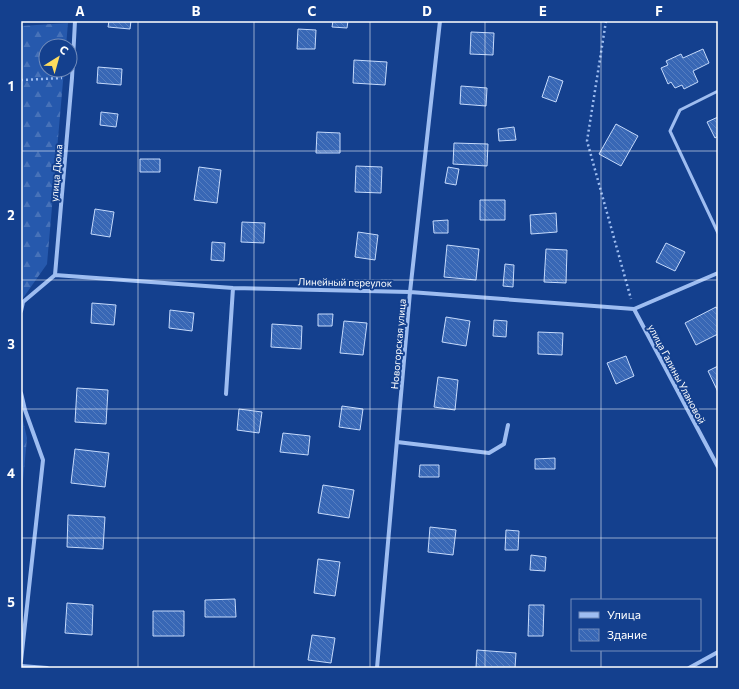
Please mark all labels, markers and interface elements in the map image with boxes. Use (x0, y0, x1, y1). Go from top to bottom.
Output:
text: A (75, 3, 85, 19)
text: B (192, 3, 201, 19)
text: C (308, 3, 317, 19)
text: D (422, 3, 432, 19)
text: E (539, 3, 547, 19)
text: F (655, 3, 663, 19)
north arrow (38, 38, 78, 78)
text: С (57, 42, 72, 57)
text: 1 (8, 78, 14, 94)
street label: улица Дюма (48, 144, 64, 202)
text: 2 (7, 207, 15, 223)
street label: Линейный переулок (298, 275, 393, 289)
street label: Новогорская улица (388, 298, 408, 390)
street label: улица Галины Улановой (646, 322, 708, 426)
text: 3 (7, 336, 15, 352)
text: 4 (7, 465, 15, 481)
text: 5 (7, 594, 15, 610)
legend (571, 599, 701, 651)
text: Улица (607, 607, 641, 621)
text: Здание (607, 627, 647, 641)

